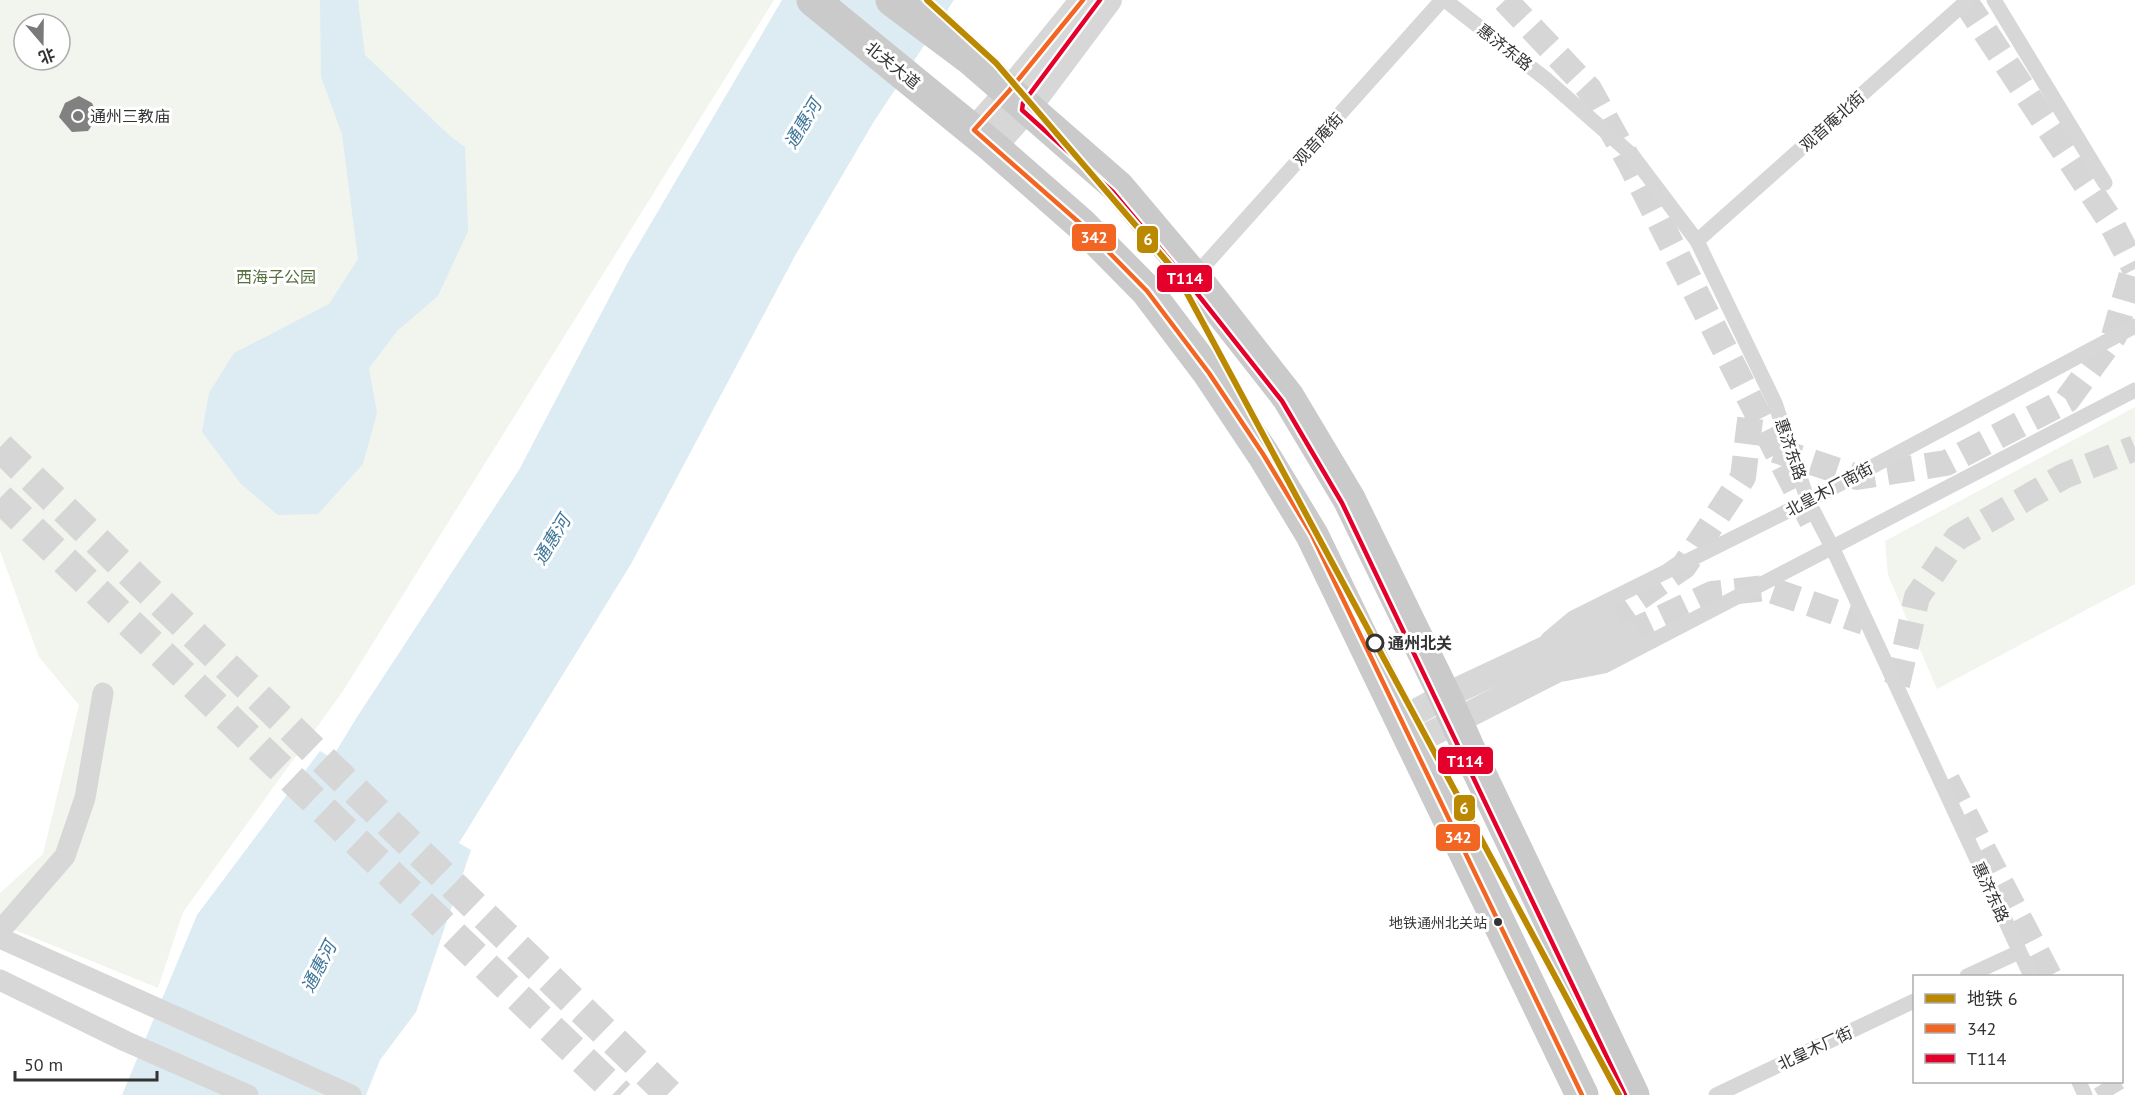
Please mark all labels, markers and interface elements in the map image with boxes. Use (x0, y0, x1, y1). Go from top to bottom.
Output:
north arrow (12, 12, 72, 72)
street label: 惠济东路 (1474, 19, 1536, 75)
street label: 北关大道 (862, 37, 924, 93)
text: 北 (36, 44, 58, 68)
street label: 观音庵北街 (1796, 87, 1868, 155)
water label: 通惠河 (779, 92, 828, 153)
place label: 通州三教庙 (90, 106, 170, 126)
marker: 通州三教庙 (71, 109, 85, 123)
street label: 观音庵街 (1289, 109, 1347, 169)
line badge: 342 (1071, 223, 1117, 252)
line badge: 6 (1136, 225, 1159, 254)
text: 342 (1080, 227, 1108, 247)
text: 6 (1143, 229, 1153, 249)
line badge: T114 (1156, 264, 1213, 293)
park label: 西海子公园 (236, 267, 316, 287)
text: T114 (1167, 268, 1203, 288)
street label: 惠济东路 (1771, 415, 1811, 483)
street label: 北皇木厂南街 (1782, 458, 1876, 520)
water label: 通惠河 (528, 508, 577, 569)
place label: 通州北关 (1388, 633, 1452, 653)
marker: 通州北关 (1366, 634, 1384, 652)
line badge: T114 (1437, 746, 1494, 775)
text: T114 (1447, 751, 1483, 771)
line badge: 6 (1453, 794, 1476, 822)
text: 6 (1459, 798, 1469, 818)
line badge: 342 (1435, 823, 1481, 852)
text: 342 (1444, 827, 1472, 847)
street label: 惠济东路 (1968, 859, 2014, 925)
place label: 地铁通州北关站 (1389, 914, 1487, 932)
marker: 地铁通州北关站 (1492, 916, 1504, 928)
water label: 通惠河 (296, 935, 342, 996)
legend (1913, 975, 2123, 1083)
text: 地铁 6 (1967, 987, 2018, 1010)
text: 342 (1967, 1017, 1996, 1040)
street label: 北皇木厂街 (1775, 1022, 1855, 1074)
scale bar (15, 1044, 158, 1082)
text: T114 (1967, 1047, 2007, 1070)
text: 50 m (24, 1053, 63, 1076)

